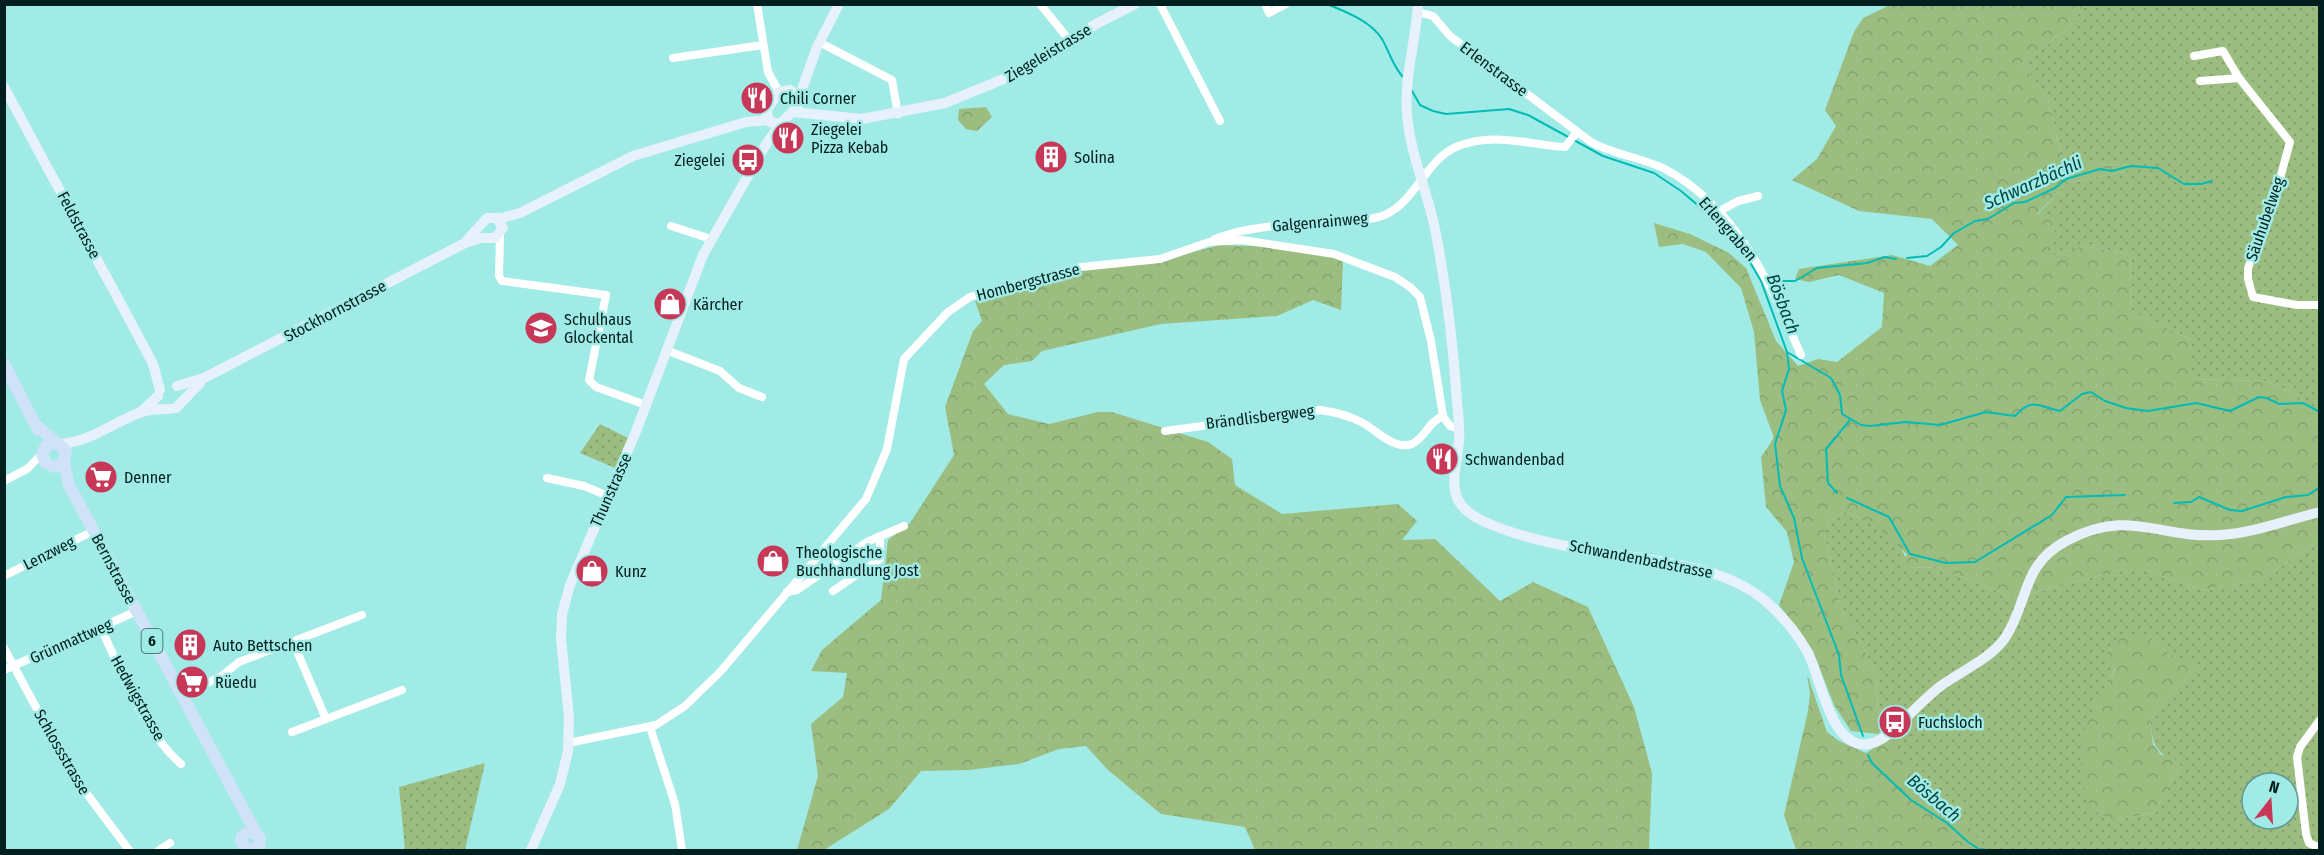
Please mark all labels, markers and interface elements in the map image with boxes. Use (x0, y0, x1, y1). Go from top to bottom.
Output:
street label: Ziegeleistrasse (1002, 20, 1095, 86)
street label: Erlenstrasse (1456, 37, 1532, 101)
restaurant icon: Chili Corner (739, 80, 775, 116)
place label: Chili Corner (780, 89, 857, 108)
restaurant icon: Ziegelei Pizza Kebab (770, 120, 806, 156)
place label: Ziegelei Pizza Kebab (811, 120, 888, 157)
building icon: Solina (1033, 139, 1069, 175)
bus stop icon: Ziegelei (730, 142, 766, 178)
place label: Solina (1074, 148, 1115, 167)
place label: Ziegelei (674, 151, 725, 170)
water label: Schwarzbächli (1980, 151, 2086, 215)
street label: Säuhubelweg (2242, 174, 2288, 263)
street label: Feldstrasse (53, 188, 105, 262)
street label: Erlengraben (1695, 193, 1761, 265)
street label: Galgenrainweg (1271, 208, 1369, 236)
street label: Hombergstrasse (974, 259, 1082, 305)
water label: Bösbach (1761, 271, 1805, 337)
street label: Stockhornstrasse (281, 276, 389, 346)
shop icon: Kärcher (652, 286, 688, 322)
place label: Kärcher (693, 295, 744, 314)
school or university icon: Schulhaus Glockental (523, 310, 559, 346)
place label: Schulhaus Glockental (564, 310, 633, 347)
street label: Brändlisbergweg (1205, 401, 1316, 433)
restaurant icon: Schwandenbad (1424, 441, 1460, 477)
street label: Thunstrasse (586, 450, 636, 530)
place label: Schwandenbad (1465, 450, 1564, 469)
supermarket icon: Denner (83, 459, 119, 495)
place label: Denner (124, 468, 172, 487)
street label: Bernstrasse (88, 531, 140, 608)
street label: Lenzweg (20, 532, 78, 574)
street label: Schwandenbadstrasse (1568, 536, 1714, 582)
shop icon: Theologische Buchhandlung Jost (755, 543, 791, 579)
place label: Theologische Buchhandlung Jost (796, 543, 920, 580)
shop icon: Kunz (574, 553, 610, 589)
place label: Kunz (615, 562, 646, 581)
street label: Grünmattweg (27, 614, 116, 668)
building icon: Auto Bettschen (172, 627, 208, 663)
road number: 6 (142, 629, 162, 653)
place label: Auto Bettschen (213, 636, 313, 655)
street label: Hedwigstrasse (107, 652, 169, 744)
supermarket icon: Rüedu (174, 664, 210, 700)
place label: Rüedu (215, 673, 257, 692)
bus stop icon: Fuchsloch (1877, 704, 1913, 740)
street label: Schlossstrasse (30, 706, 94, 798)
place label: Fuchsloch (1918, 713, 1983, 732)
water label: Bösbach (1903, 769, 1965, 827)
north arrow (2240, 771, 2300, 831)
text: N (2267, 777, 2282, 798)

